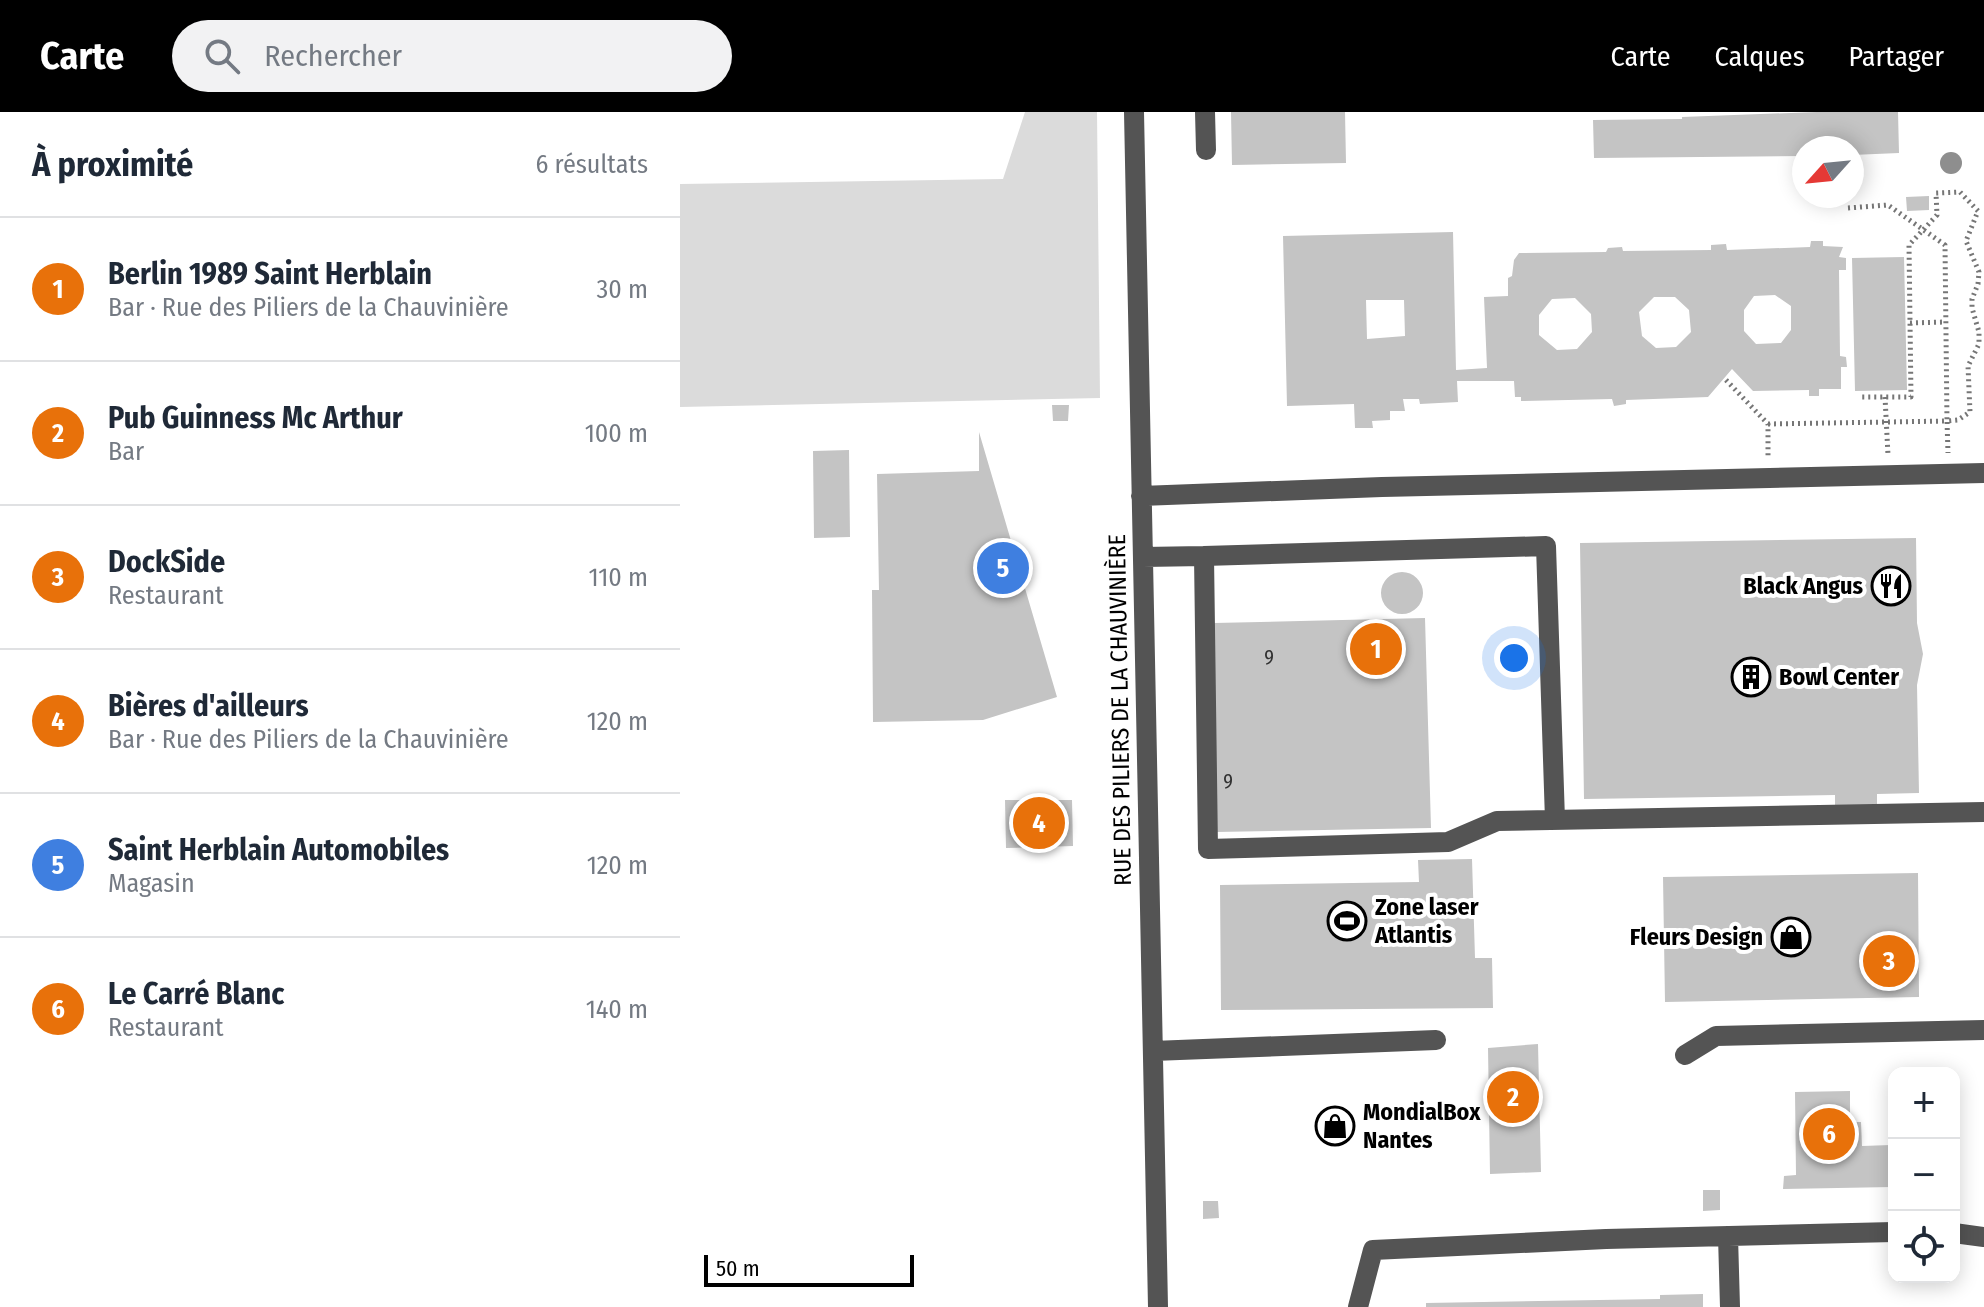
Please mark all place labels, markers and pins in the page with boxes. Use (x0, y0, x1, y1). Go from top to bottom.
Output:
pin: 5 (977, 538, 1029, 598)
restaurant icon: Black Angus (1870, 565, 1912, 607)
place label: Black Angus (1743, 572, 1863, 600)
pin: 1 (1350, 619, 1402, 679)
building icon: Bowl Center (1730, 656, 1772, 698)
place label: Bowl Center (1779, 663, 1899, 691)
pin: 4 (1013, 793, 1065, 853)
place label: Zone laser Atlantis (1374, 893, 1479, 949)
sports icon: Zone laser Atlantis (1326, 900, 1368, 942)
shop icon: Fleurs Design (1770, 916, 1812, 958)
place label: Fleurs Design (1630, 923, 1763, 951)
pin: 3 (1863, 931, 1915, 991)
pin: 2 (1487, 1067, 1539, 1127)
place label: MondialBox Nantes (1363, 1098, 1481, 1154)
pin: 6 (1803, 1104, 1855, 1164)
shop icon: MondialBox Nantes (1314, 1105, 1356, 1147)

